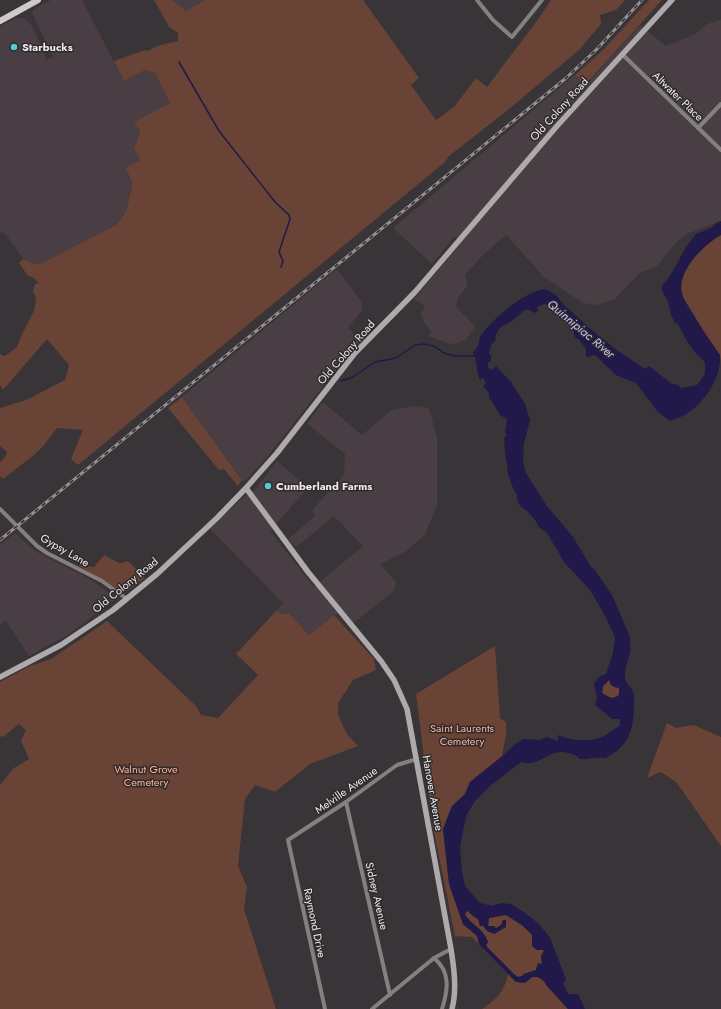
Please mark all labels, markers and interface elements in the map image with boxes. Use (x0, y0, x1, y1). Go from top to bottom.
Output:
place label: Starbucks (22, 39, 73, 55)
marker: Starbucks (9, 42, 19, 52)
street label: Altwater Place (649, 68, 707, 125)
street label: Old Colony Road (526, 74, 592, 144)
water label: Quinnipiac River (543, 295, 620, 363)
street label: Old Colony Road (314, 316, 378, 388)
place label: Cumberland Farms (276, 478, 372, 494)
marker: Cumberland Farms (263, 481, 273, 491)
street label: Gypsy Lane (38, 530, 93, 571)
street label: Old Colony Road (89, 553, 161, 617)
park label: Saint Laurents Cemetery (430, 720, 495, 749)
street label: Hanover Avenue (418, 754, 448, 832)
park label: Walnut Grove Cemetery (114, 761, 178, 790)
street label: Melville Avenue (311, 762, 381, 818)
street label: Sidney Avenue (361, 861, 393, 932)
street label: Raymond Drive (300, 887, 330, 960)

